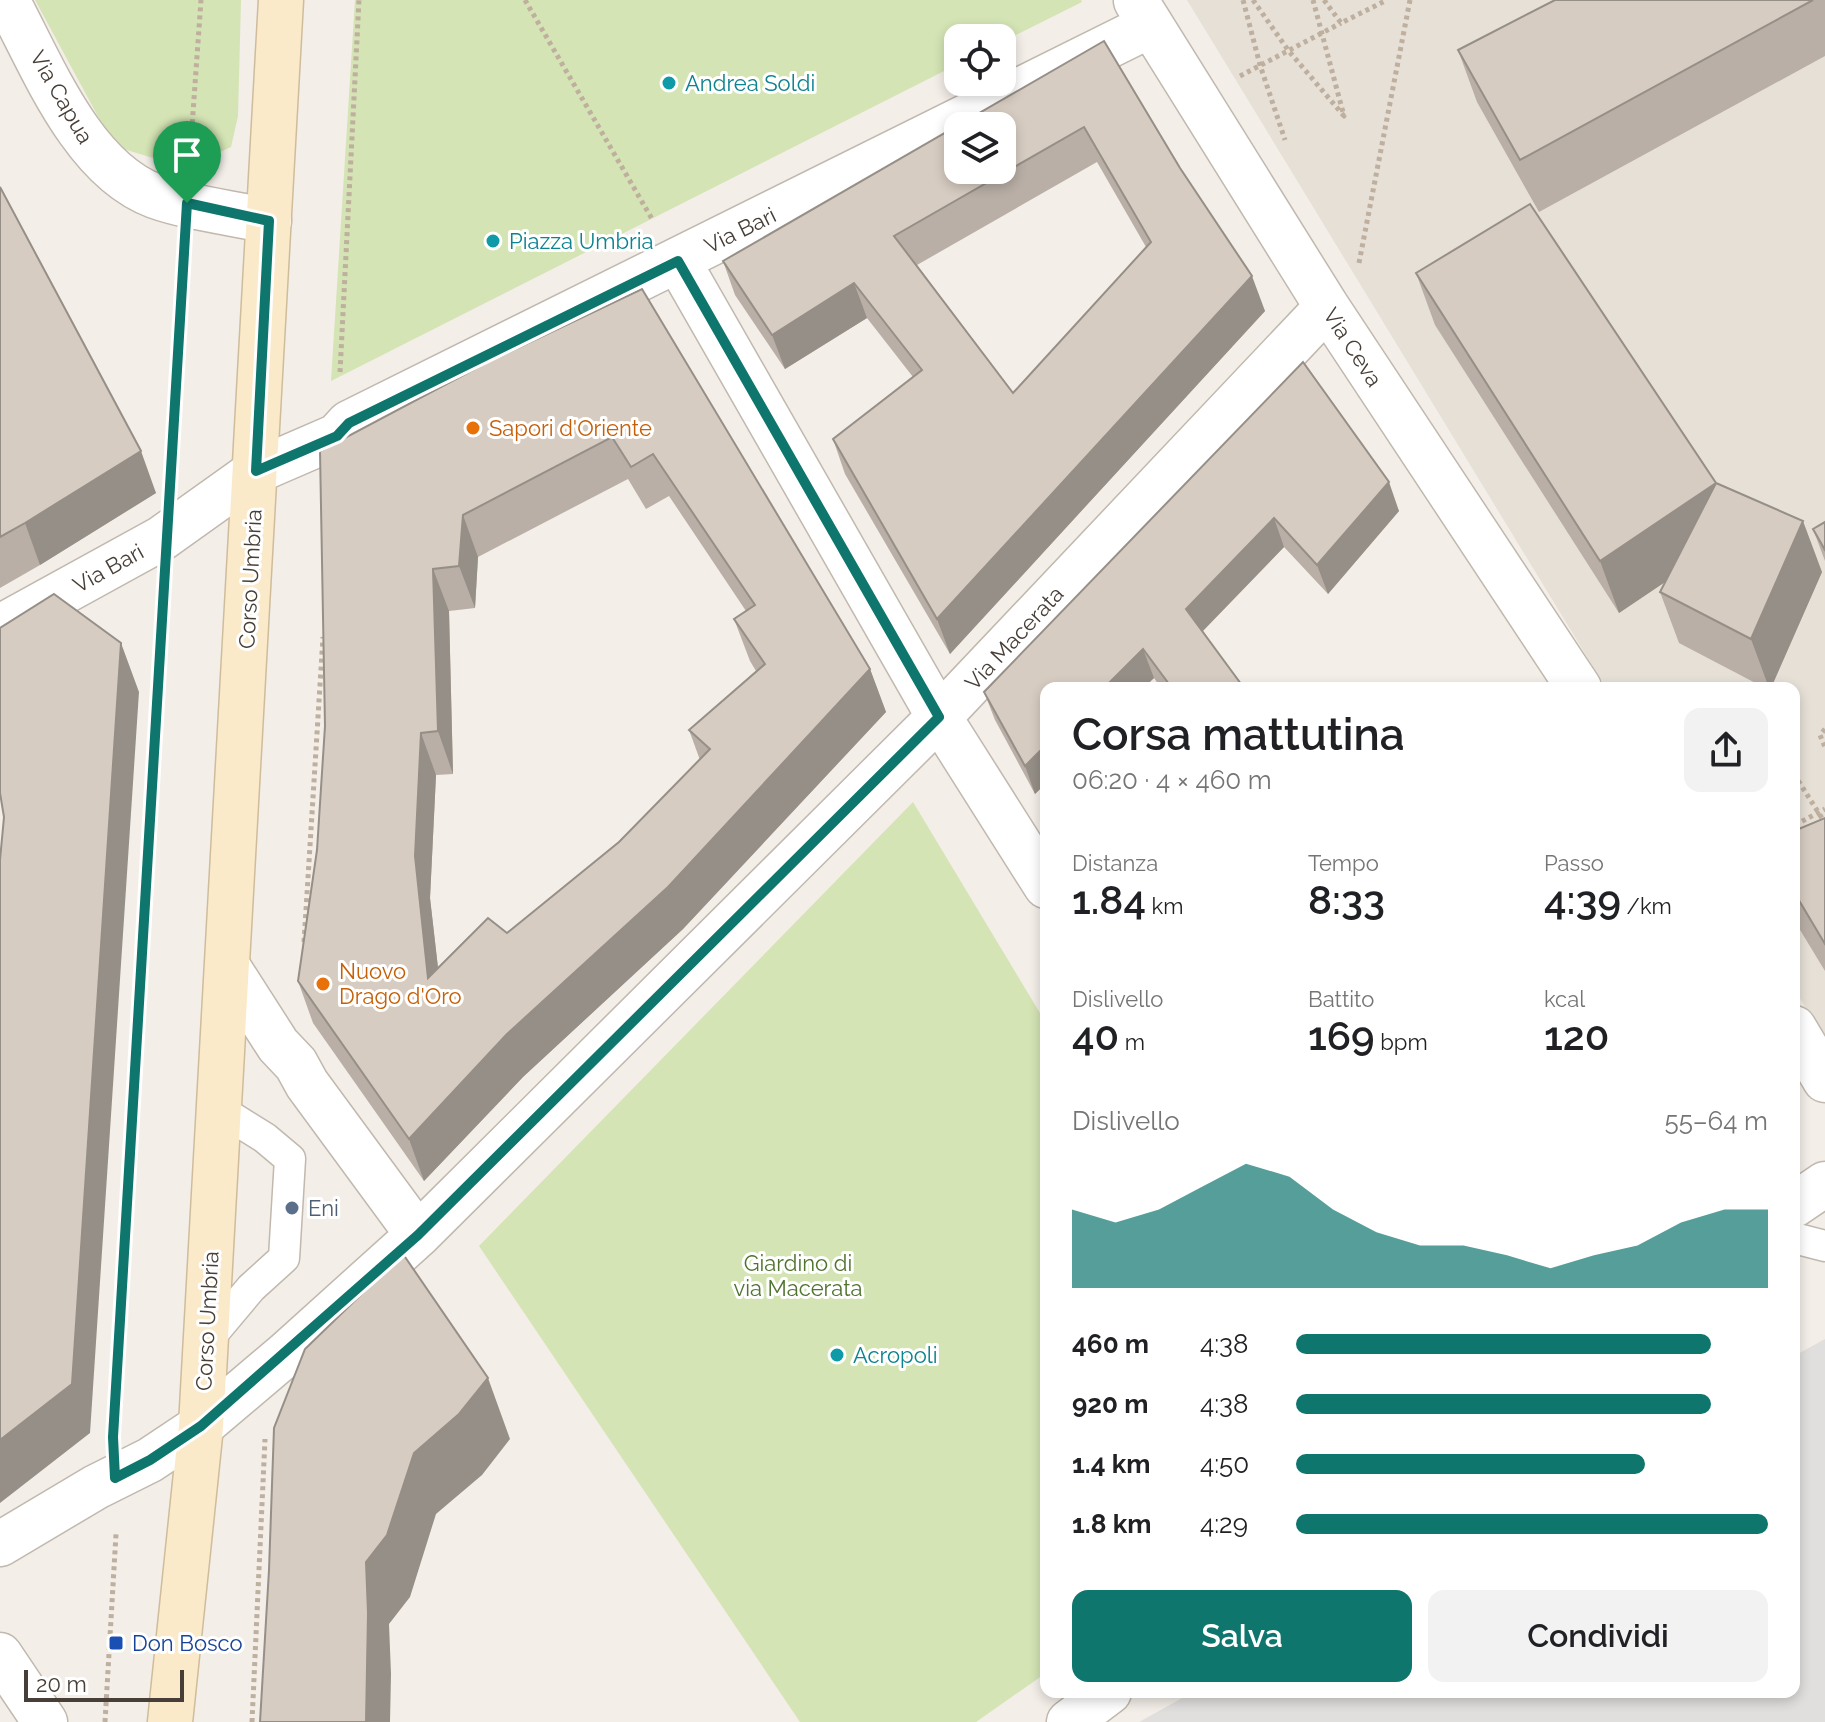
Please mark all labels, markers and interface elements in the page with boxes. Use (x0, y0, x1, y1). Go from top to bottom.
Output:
map controls (944, 24, 1016, 184)
button: locate (944, 24, 1016, 96)
street label: Via Capua (25, 46, 99, 148)
place label: Andrea Soldi (685, 70, 815, 96)
marker: Andrea Soldi (660, 74, 678, 92)
button: layers (944, 112, 1016, 184)
pin (153, 121, 221, 203)
icon: arrive (165, 133, 209, 177)
street label: Via Bari (700, 202, 780, 258)
place label: Piazza Umbria (509, 228, 654, 254)
marker: Piazza Umbria (484, 232, 502, 250)
street label: Via Ceva (1318, 303, 1388, 391)
place label: Sapori d'Oriente (489, 415, 652, 441)
marker: Sapori d'Oriente (464, 419, 482, 437)
street label: Corso Umbria (233, 508, 267, 650)
street label: Via Bari (68, 538, 148, 598)
street label: Via Macerata (959, 581, 1069, 695)
button: share (1684, 708, 1768, 792)
text: Corsa mattutina (1072, 709, 1405, 760)
text: 06:20 · 4 × 460 m (1072, 765, 1272, 795)
text: Distanza (1072, 850, 1158, 876)
text: Tempo (1308, 850, 1379, 876)
text: Passo (1544, 850, 1604, 876)
text: 1.84 (1072, 876, 1146, 923)
text: 8:33 (1308, 876, 1385, 923)
text: 4:39 (1544, 876, 1621, 923)
text: km (1146, 893, 1183, 919)
text: /km (1621, 893, 1672, 919)
place label: Nuovo Drago d'Oro (339, 958, 462, 1009)
marker: Nuovo Drago d'Oro (314, 975, 332, 993)
text: Dislivello (1072, 986, 1163, 1012)
text: Battito (1308, 986, 1374, 1012)
text: kcal (1544, 986, 1585, 1012)
text: 40 (1072, 1012, 1119, 1059)
text: 169 (1308, 1012, 1375, 1059)
text: 120 (1544, 1012, 1609, 1059)
text: m (1119, 1029, 1145, 1055)
text: bpm (1375, 1029, 1428, 1055)
text: Dislivello (1072, 1106, 1180, 1136)
text: 55–64 m (1665, 1106, 1768, 1136)
place label: Eni (308, 1195, 339, 1221)
marker: Eni (283, 1199, 301, 1217)
street label: Corso Umbria (190, 1250, 224, 1392)
park label: Giardino di via Macerata (733, 1250, 863, 1301)
text: 460 m (1072, 1329, 1149, 1359)
text: 4:38 (1200, 1329, 1248, 1359)
place label: Acropoli (853, 1342, 938, 1368)
marker: Acropoli (828, 1346, 846, 1364)
text: 920 m (1072, 1389, 1148, 1419)
text: 4:38 (1200, 1389, 1248, 1419)
text: 1.4 km (1072, 1449, 1151, 1479)
text: 4:50 (1200, 1449, 1249, 1479)
text: 1.8 km (1072, 1509, 1151, 1539)
text: 4:29 (1200, 1509, 1248, 1539)
button: Salva (1072, 1590, 1412, 1682)
button: Condividi (1428, 1590, 1768, 1682)
place label: Don Bosco (132, 1630, 243, 1656)
marker: Don Bosco (107, 1634, 125, 1652)
scale bar (24, 1666, 184, 1702)
text: 20 m (36, 1671, 87, 1697)

